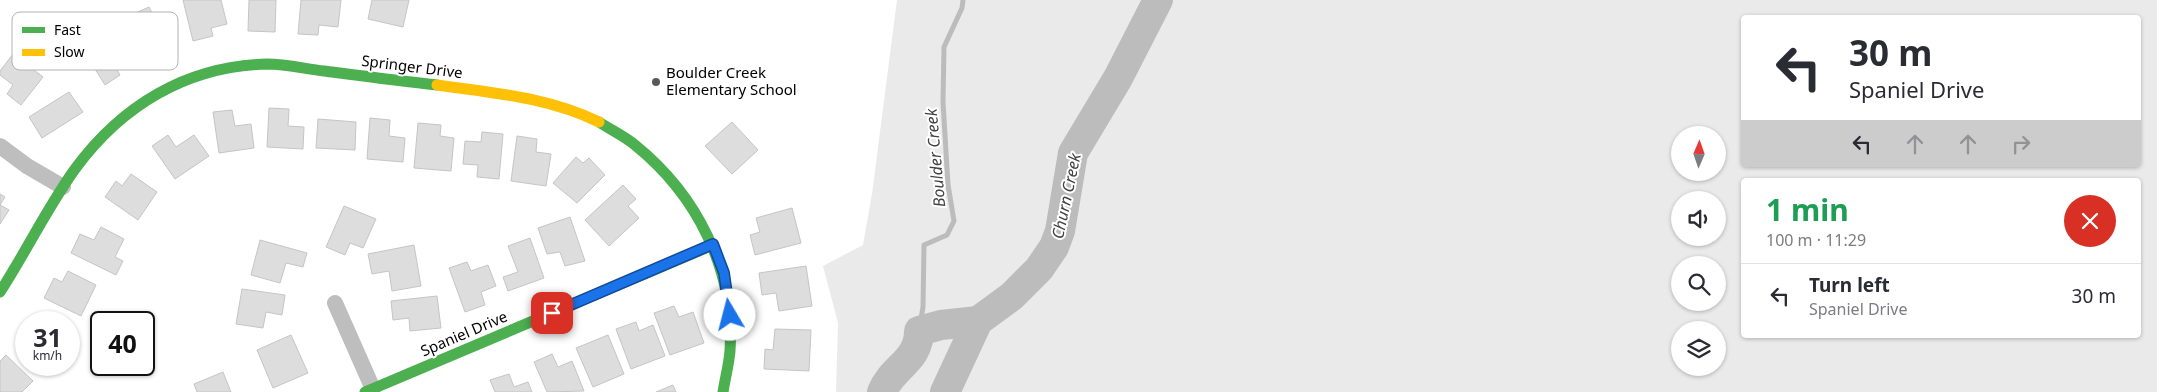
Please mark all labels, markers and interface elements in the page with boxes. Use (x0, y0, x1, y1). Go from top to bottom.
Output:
legend (12, 12, 178, 70)
text: Fast (54, 20, 81, 39)
text: 30 m (1849, 29, 1932, 76)
icon: left (1766, 35, 1831, 100)
text: Slow (54, 42, 85, 61)
street label: Springer Drive (360, 50, 464, 82)
place label: Boulder Creek Elementary School (666, 62, 797, 99)
text: Spaniel Drive (1849, 74, 1984, 104)
marker: Boulder Creek Elementary School (650, 76, 662, 88)
water label: Boulder Creek (920, 107, 950, 208)
north arrow (1671, 126, 1726, 181)
map controls (1671, 126, 1726, 376)
icon: left (1848, 130, 1876, 158)
icon: ahead (1901, 130, 1929, 158)
icon: ahead (1954, 130, 1982, 158)
icon: right (2007, 130, 2035, 158)
water label: Churn Creek (1046, 150, 1086, 241)
text: 1 min (1766, 189, 1849, 230)
button: sound (1671, 191, 1726, 246)
button: close (2064, 195, 2116, 247)
text: 100 m · 11:29 (1766, 229, 1866, 251)
button: search (1671, 256, 1726, 311)
text: Turn left (1809, 272, 1890, 298)
icon: left (1766, 282, 1794, 310)
text: 30 m (2072, 283, 2116, 309)
position arrow (703, 288, 755, 340)
pin (531, 292, 573, 334)
text: Spaniel Drive (1809, 298, 1908, 320)
icon: arrive (538, 299, 566, 327)
street label: Spaniel Drive (417, 306, 510, 360)
speed limit sign: 40 (90, 311, 155, 376)
text: 31 (33, 320, 62, 354)
button: layers (1671, 321, 1726, 376)
text: km/h (33, 347, 62, 364)

